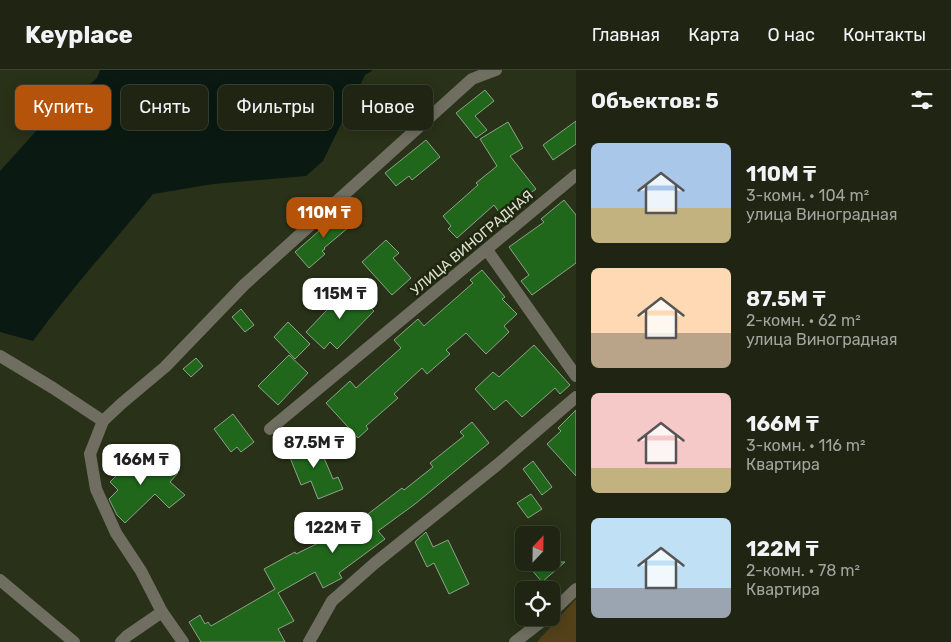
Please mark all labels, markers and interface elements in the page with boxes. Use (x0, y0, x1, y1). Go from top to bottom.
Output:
text: Keyplace (25, 21, 133, 49)
text: Главная (592, 24, 660, 46)
text: Карта (688, 24, 740, 46)
text: О нас (768, 24, 815, 46)
text: Контакты (843, 24, 926, 46)
chip: Купить (15, 85, 111, 130)
chip: Снять (121, 85, 208, 130)
chip: Фильтры (218, 85, 333, 130)
chip: Новое (343, 85, 433, 130)
icon: filters (908, 86, 936, 114)
text: Объектов: 5 (591, 88, 719, 113)
text: 110M ₸ (746, 161, 816, 186)
icon: home (631, 163, 691, 223)
text: 3-комн. · 104 m² (746, 186, 869, 205)
street label: УЛИЦА ВИНОГРАДНАЯ (407, 187, 537, 299)
pin: 110M ₸ (283, 196, 365, 239)
text: 110M ₸ (297, 203, 351, 222)
text: улица Виноградная (746, 205, 897, 224)
pin: 115M ₸ (299, 278, 381, 320)
text: 115M ₸ (314, 284, 366, 303)
text: 87.5M ₸ (746, 286, 826, 311)
icon: home (631, 288, 691, 348)
text: 2-комн. · 62 m² (746, 311, 861, 330)
text: улица Виноградная (746, 330, 897, 349)
text: 166M ₸ (746, 411, 819, 436)
icon: home (631, 413, 691, 473)
pin: 87.5M ₸ (268, 426, 360, 469)
text: 87.5M ₸ (284, 433, 344, 452)
text: 3-комн. · 116 m² (746, 436, 866, 455)
pin: 166M ₸ (100, 444, 182, 486)
text: 166M ₸ (113, 450, 169, 469)
text: Квартира (746, 455, 820, 474)
pin: 122M ₸ (292, 512, 374, 554)
text: 122M ₸ (305, 518, 361, 537)
north arrow (515, 526, 560, 571)
map controls (515, 526, 560, 626)
text: 122M ₸ (746, 536, 819, 561)
icon: home (631, 538, 691, 598)
text: 2-комн. · 78 m² (746, 561, 860, 580)
text: Квартира (746, 580, 820, 599)
button: locate (515, 581, 560, 626)

